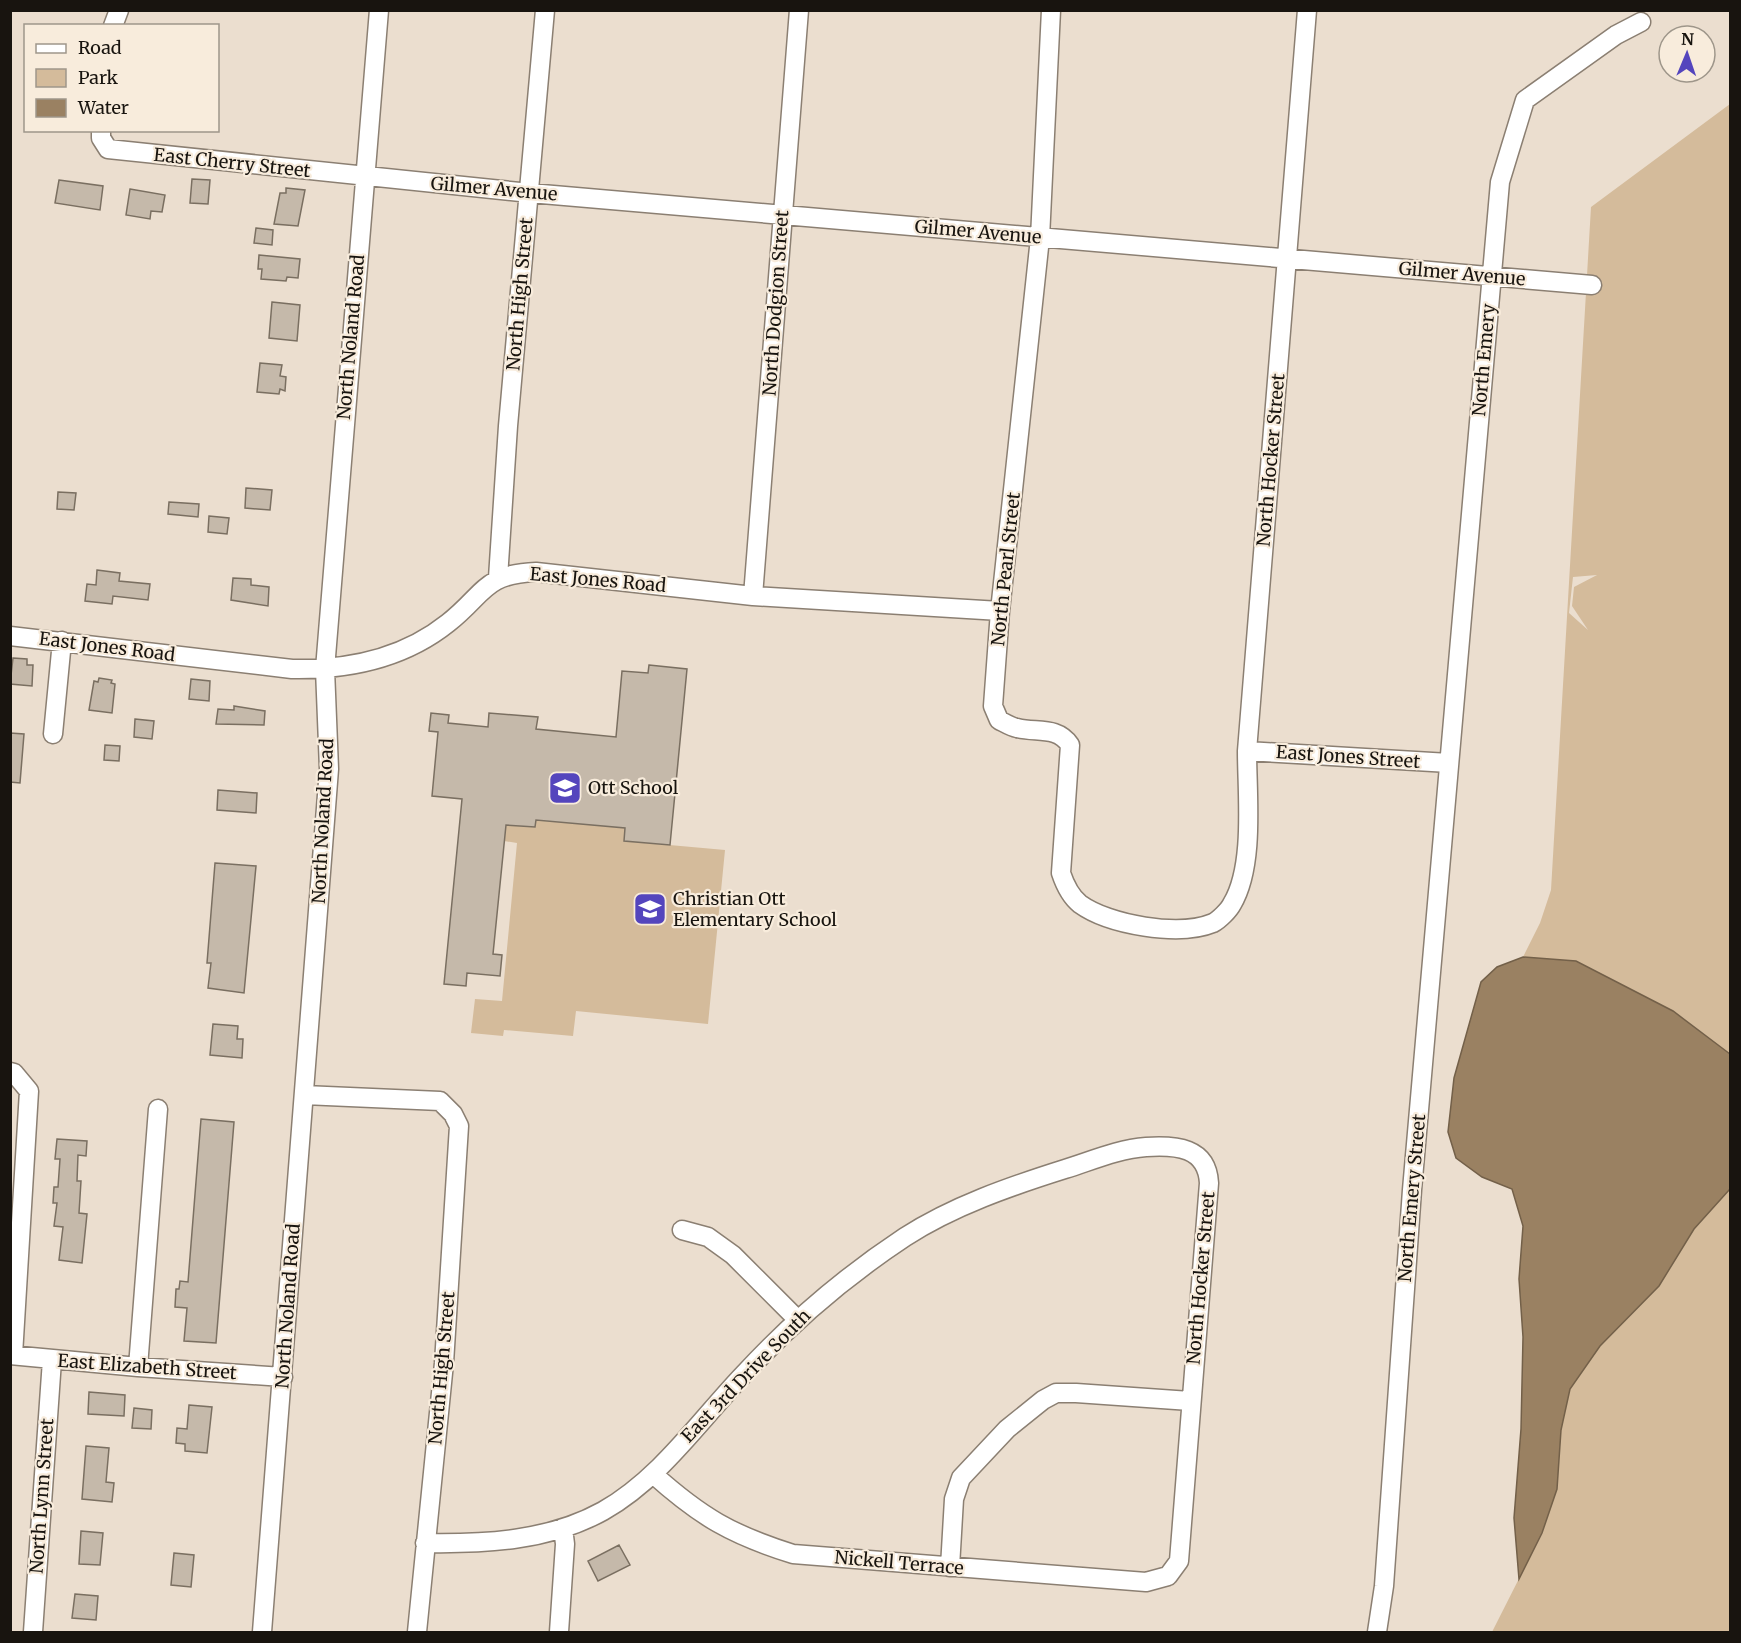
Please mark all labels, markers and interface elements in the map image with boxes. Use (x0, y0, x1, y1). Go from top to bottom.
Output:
legend (24, 24, 219, 132)
north arrow (1657, 24, 1717, 84)
text: N (1681, 29, 1695, 49)
text: Road (78, 36, 122, 59)
text: Park (78, 66, 119, 89)
text: Water (77, 96, 129, 119)
street label: East Cherry Street (152, 143, 312, 182)
street label: Gilmer Avenue (430, 172, 558, 205)
street label: North Dodgion Street (758, 209, 793, 397)
street label: Gilmer Avenue (914, 215, 1042, 248)
street label: North High Street (501, 216, 538, 372)
street label: North Noland Road (332, 253, 369, 420)
street label: Gilmer Avenue (1398, 257, 1526, 290)
street label: North Emery (1467, 302, 1500, 417)
street label: North Hocker Street (1251, 372, 1290, 547)
street label: North Pearl Street (986, 491, 1025, 647)
street label: East Jones Road (529, 562, 667, 597)
street label: East Jones Road (38, 627, 176, 666)
street label: North Noland Road (307, 738, 338, 904)
street label: East Jones Street (1275, 740, 1421, 773)
school or university icon: Ott School (547, 770, 583, 806)
place label: Ott School (588, 776, 679, 799)
place label: Christian Ott Elementary School (673, 887, 837, 931)
school or university icon: Christian Ott Elementary School (632, 891, 668, 927)
street label: North Emery Street (1393, 1113, 1430, 1283)
street label: North Hocker Street (1181, 1190, 1220, 1365)
street label: North Noland Road (270, 1222, 305, 1389)
street label: North High Street (423, 1290, 460, 1446)
street label: East 3rd Drive South (676, 1304, 815, 1447)
street label: East Elizabeth Street (57, 1349, 238, 1384)
street label: North Lynn Street (25, 1417, 58, 1574)
street label: Nickell Terrace (833, 1545, 965, 1580)

